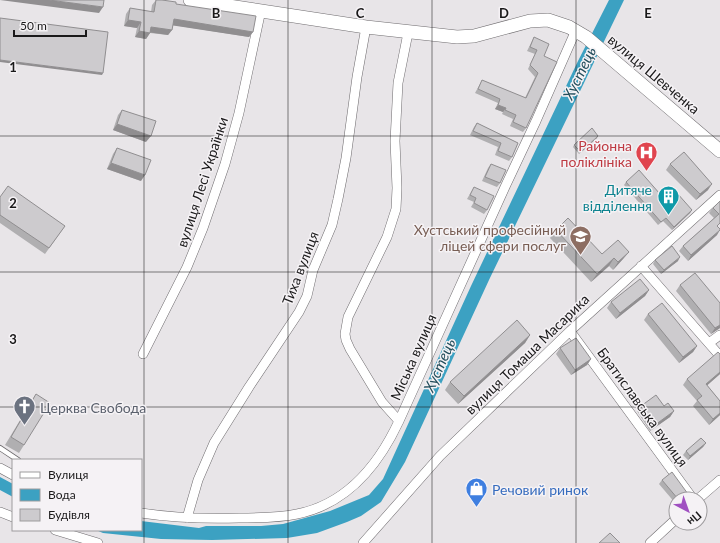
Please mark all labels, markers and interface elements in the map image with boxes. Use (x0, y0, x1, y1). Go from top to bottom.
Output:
text: B (212, 5, 221, 21)
text: C (356, 5, 365, 21)
text: D (499, 5, 509, 21)
text: E (644, 5, 652, 21)
scale bar (14, 12, 86, 38)
text: 50 m (20, 18, 47, 33)
street label: вулиця Шевченка (605, 31, 703, 117)
water label: Хустець (558, 44, 600, 103)
text: 1 (9, 59, 17, 75)
street label: вулиця Лесі Українки (173, 115, 231, 249)
place label: Районна поліклініка (561, 137, 632, 170)
hospital icon: Районна поліклініка (634, 140, 660, 173)
place label: Дитяче відділення (583, 181, 652, 214)
building icon: Дитяче відділення (655, 184, 681, 217)
text: 2 (9, 195, 17, 211)
place label: Хустський професійний ліцей сфери послуг (414, 221, 566, 254)
school or university icon: Хустський професійний ліцей сфери послуг (568, 224, 594, 257)
street label: Тиха вулиця (278, 229, 322, 307)
street label: вулиця Томаша Масарика (462, 290, 592, 418)
street label: Міська вулиця (386, 311, 440, 403)
text: 3 (9, 331, 17, 347)
water label: Хустець (419, 335, 459, 395)
street label: Братиславська вулиця (594, 344, 692, 470)
church icon: Церква Свобода (12, 394, 38, 427)
place label: Церква Свобода (40, 399, 146, 416)
legend (12, 459, 142, 531)
text: Вулиця (48, 467, 88, 482)
shop icon: Речовий ринок (463, 476, 489, 509)
place label: Речовий ринок (492, 481, 589, 498)
text: Вода (48, 487, 76, 502)
north arrow (668, 491, 708, 531)
text: Будівля (48, 507, 90, 522)
text: Пн (685, 509, 705, 529)

